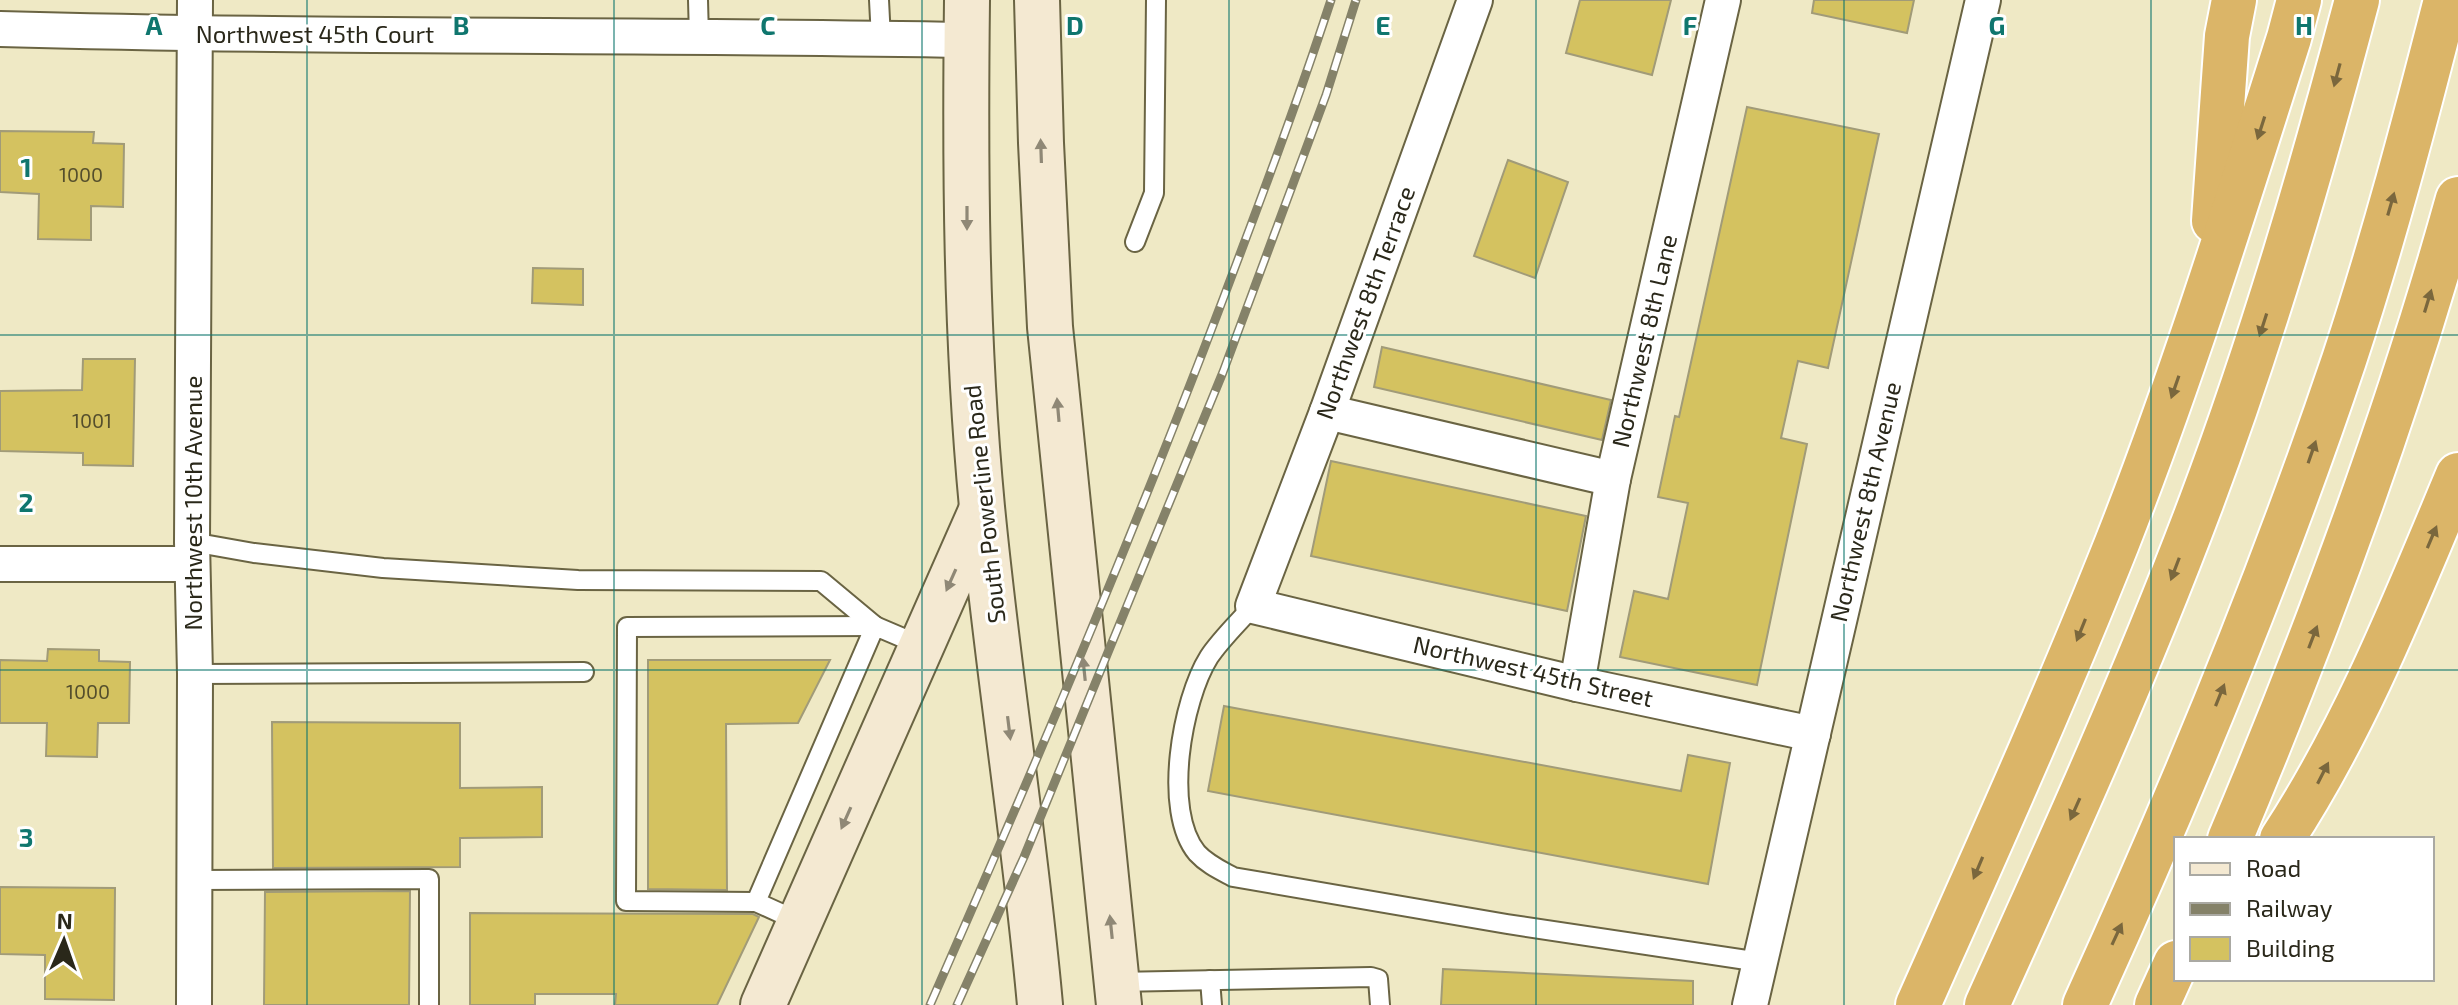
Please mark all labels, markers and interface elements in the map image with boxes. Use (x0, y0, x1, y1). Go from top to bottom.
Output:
text: A (146, 9, 163, 40)
text: B (453, 9, 469, 40)
text: C (760, 9, 776, 40)
text: D (1066, 9, 1084, 40)
text: E (1375, 9, 1391, 40)
text: F (1683, 9, 1697, 40)
text: G (1989, 9, 2005, 40)
text: H (2295, 9, 2313, 40)
street label: Northwest 45th Court (196, 19, 434, 48)
one-way arrow (2331, 63, 2343, 88)
one-way arrow (2254, 117, 2266, 141)
one-way arrow (1034, 138, 1047, 163)
text: 1 (20, 151, 32, 182)
house number: 1000 (59, 162, 103, 186)
street label: Northwest 8th Terrace (1309, 182, 1420, 423)
one-way arrow (2385, 192, 2398, 216)
one-way arrow (961, 206, 973, 231)
street label: Northwest 8th Lane (1605, 231, 1682, 450)
one-way arrow (2422, 289, 2435, 313)
one-way arrow (2257, 313, 2269, 337)
one-way arrow (2168, 375, 2180, 399)
street label: Northwest 10th Avenue (178, 376, 207, 630)
street label: Northwest 8th Avenue (1823, 379, 1906, 624)
street label: South Powerline Road (957, 384, 1010, 625)
one-way arrow (1052, 397, 1065, 422)
house number: 1001 (72, 408, 112, 432)
one-way arrow (2306, 440, 2318, 464)
text: 2 (18, 486, 34, 517)
one-way arrow (2426, 525, 2439, 549)
one-way arrow (2168, 557, 2181, 581)
one-way arrow (944, 568, 957, 592)
one-way arrow (2074, 618, 2087, 642)
one-way arrow (2307, 625, 2320, 649)
street label: Northwest 45th Street (1411, 629, 1656, 712)
one-way arrow (1077, 656, 1090, 681)
house number: 1000 (66, 679, 110, 703)
one-way arrow (2214, 683, 2227, 707)
one-way arrow (1003, 716, 1016, 741)
one-way arrow (2316, 761, 2329, 784)
one-way arrow (2068, 797, 2082, 821)
one-way arrow (839, 806, 853, 830)
text: 3 (19, 821, 33, 852)
legend (2174, 837, 2434, 981)
text: Road (2246, 853, 2301, 882)
one-way arrow (1972, 857, 1985, 880)
text: Railway (2246, 893, 2333, 922)
north arrow (24, 901, 104, 981)
text: N (56, 907, 73, 933)
one-way arrow (1104, 914, 1117, 939)
one-way arrow (2111, 922, 2124, 946)
text: Building (2246, 933, 2335, 962)

